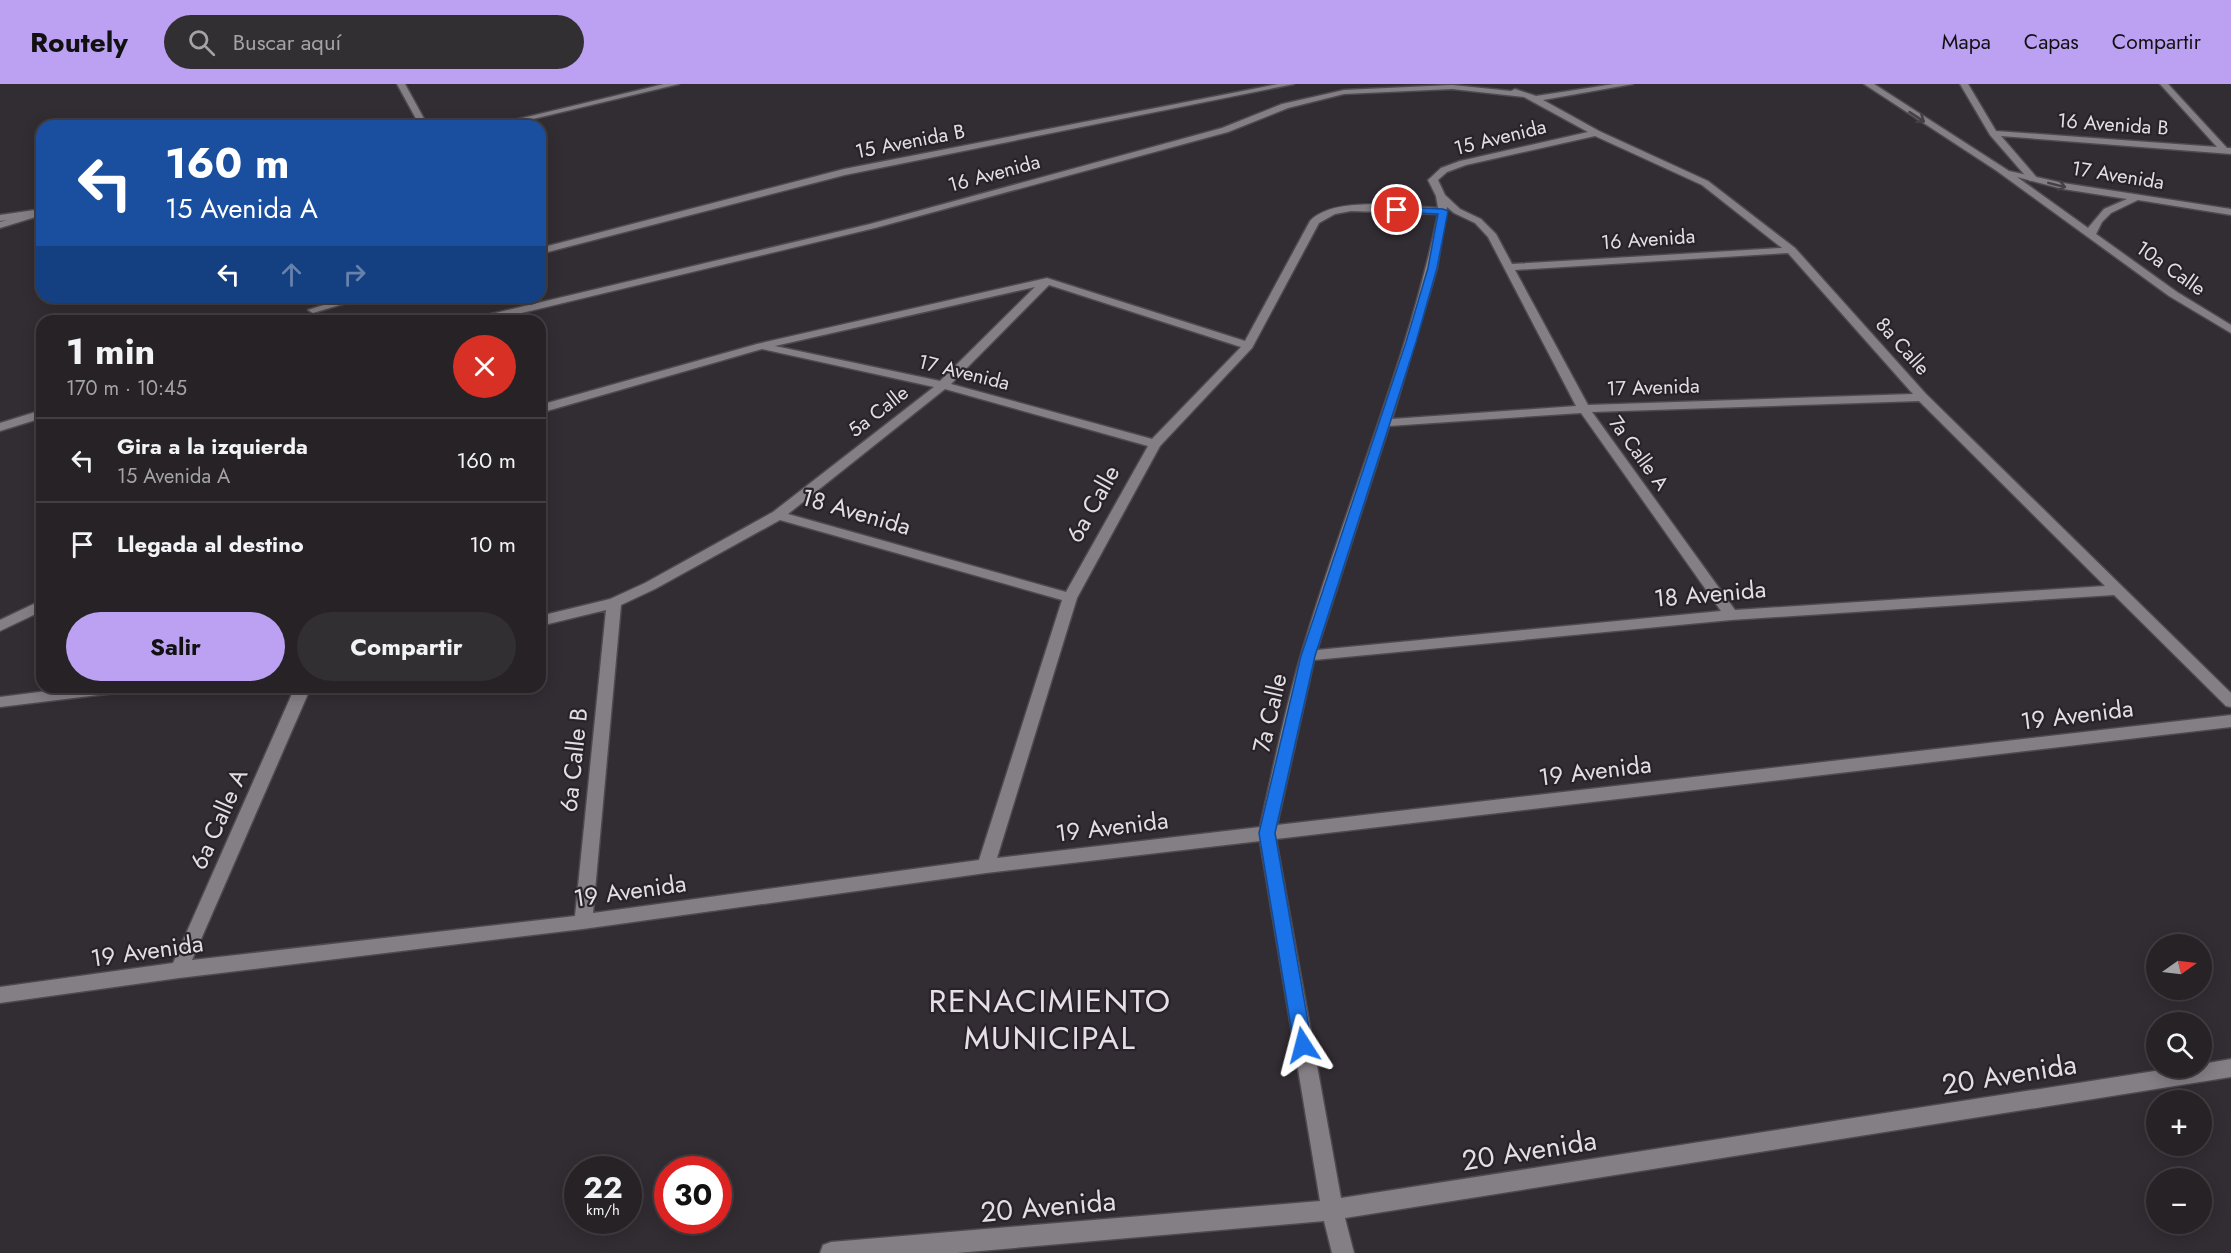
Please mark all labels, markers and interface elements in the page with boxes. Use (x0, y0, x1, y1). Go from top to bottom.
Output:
search box (164, 15, 584, 69)
text: Routely (30, 22, 128, 63)
icon: search (185, 26, 218, 59)
text: Buscar aquí (233, 26, 341, 58)
text: Mapa (1942, 27, 1991, 57)
text: Capas (2024, 27, 2079, 57)
text: Compartir (2112, 27, 2201, 57)
street label: 16 Avenida B (2056, 106, 2170, 143)
one-way arrow (1908, 111, 1925, 123)
street label: 15 Avenida (1451, 112, 1549, 163)
street label: 15 Avenida B (853, 117, 967, 166)
text: 160 m (165, 133, 289, 194)
icon: left (66, 144, 144, 222)
street label: 16 Avenida (945, 147, 1043, 200)
street label: 17 Avenida (2070, 154, 2166, 197)
one-way arrow (2047, 179, 2066, 191)
pin (1371, 184, 1422, 235)
text: 15 Avenida A (165, 189, 318, 228)
icon: arrive (1380, 193, 1413, 226)
street label: 16 Avenida (1600, 222, 1696, 257)
street label: 10a Calle (2130, 234, 2212, 303)
icon: left (212, 258, 245, 291)
icon: ahead (275, 258, 308, 291)
icon: right (338, 258, 371, 291)
street label: 8a Calle (1869, 311, 1937, 382)
text: 1 min (66, 325, 155, 377)
button: close (453, 335, 516, 398)
street label: 17 Avenida (915, 347, 1013, 398)
street label: 17 Avenida (1606, 371, 1700, 404)
text: 170 m · 10:45 (66, 374, 187, 403)
street label: 5a Calle (842, 379, 915, 444)
street label: 7a Calle A (1602, 410, 1676, 497)
text: Gira a la izquierda (117, 430, 308, 462)
icon: left (66, 444, 99, 477)
text: 160 m (456, 444, 516, 476)
street label: 6a Calle (1057, 459, 1128, 549)
text: 15 Avenida A (117, 462, 230, 491)
street label: 18 Avenida (797, 479, 915, 544)
icon: arrive (66, 528, 99, 561)
text: Llegada al destino (117, 528, 304, 560)
text: 10 m (469, 528, 516, 560)
street label: 18 Avenida (1652, 571, 1767, 616)
button: Salir (66, 612, 285, 681)
button: Compartir (297, 612, 516, 681)
street label: 7a Calle (1243, 670, 1296, 756)
street label: 19 Avenida (2019, 690, 2135, 739)
street label: 6a Calle B (551, 706, 596, 814)
street label: 19 Avenida (1537, 746, 1653, 795)
street label: 6a Calle A (181, 763, 256, 875)
street label: 19 Avenida (1054, 802, 1170, 851)
street label: 19 Avenida (571, 865, 688, 916)
street label: 19 Avenida (88, 925, 205, 976)
north arrow (2146, 934, 2212, 1000)
map controls (2146, 934, 2212, 1234)
district label: RENACIMIENTO MUNICIPAL (929, 978, 1171, 1061)
button: search (2146, 1012, 2212, 1078)
position arrow (1271, 1013, 1335, 1077)
street label: 20 Avenida (1939, 1044, 2079, 1105)
button: + (2146, 1090, 2212, 1156)
street label: 20 Avenida (1459, 1120, 1599, 1181)
speed limit sign: 30 (654, 1156, 732, 1234)
text: 22 (583, 1166, 623, 1209)
button: − (2146, 1168, 2212, 1234)
street label: 20 Avenida (979, 1180, 1118, 1233)
text: km/h (586, 1199, 620, 1221)

